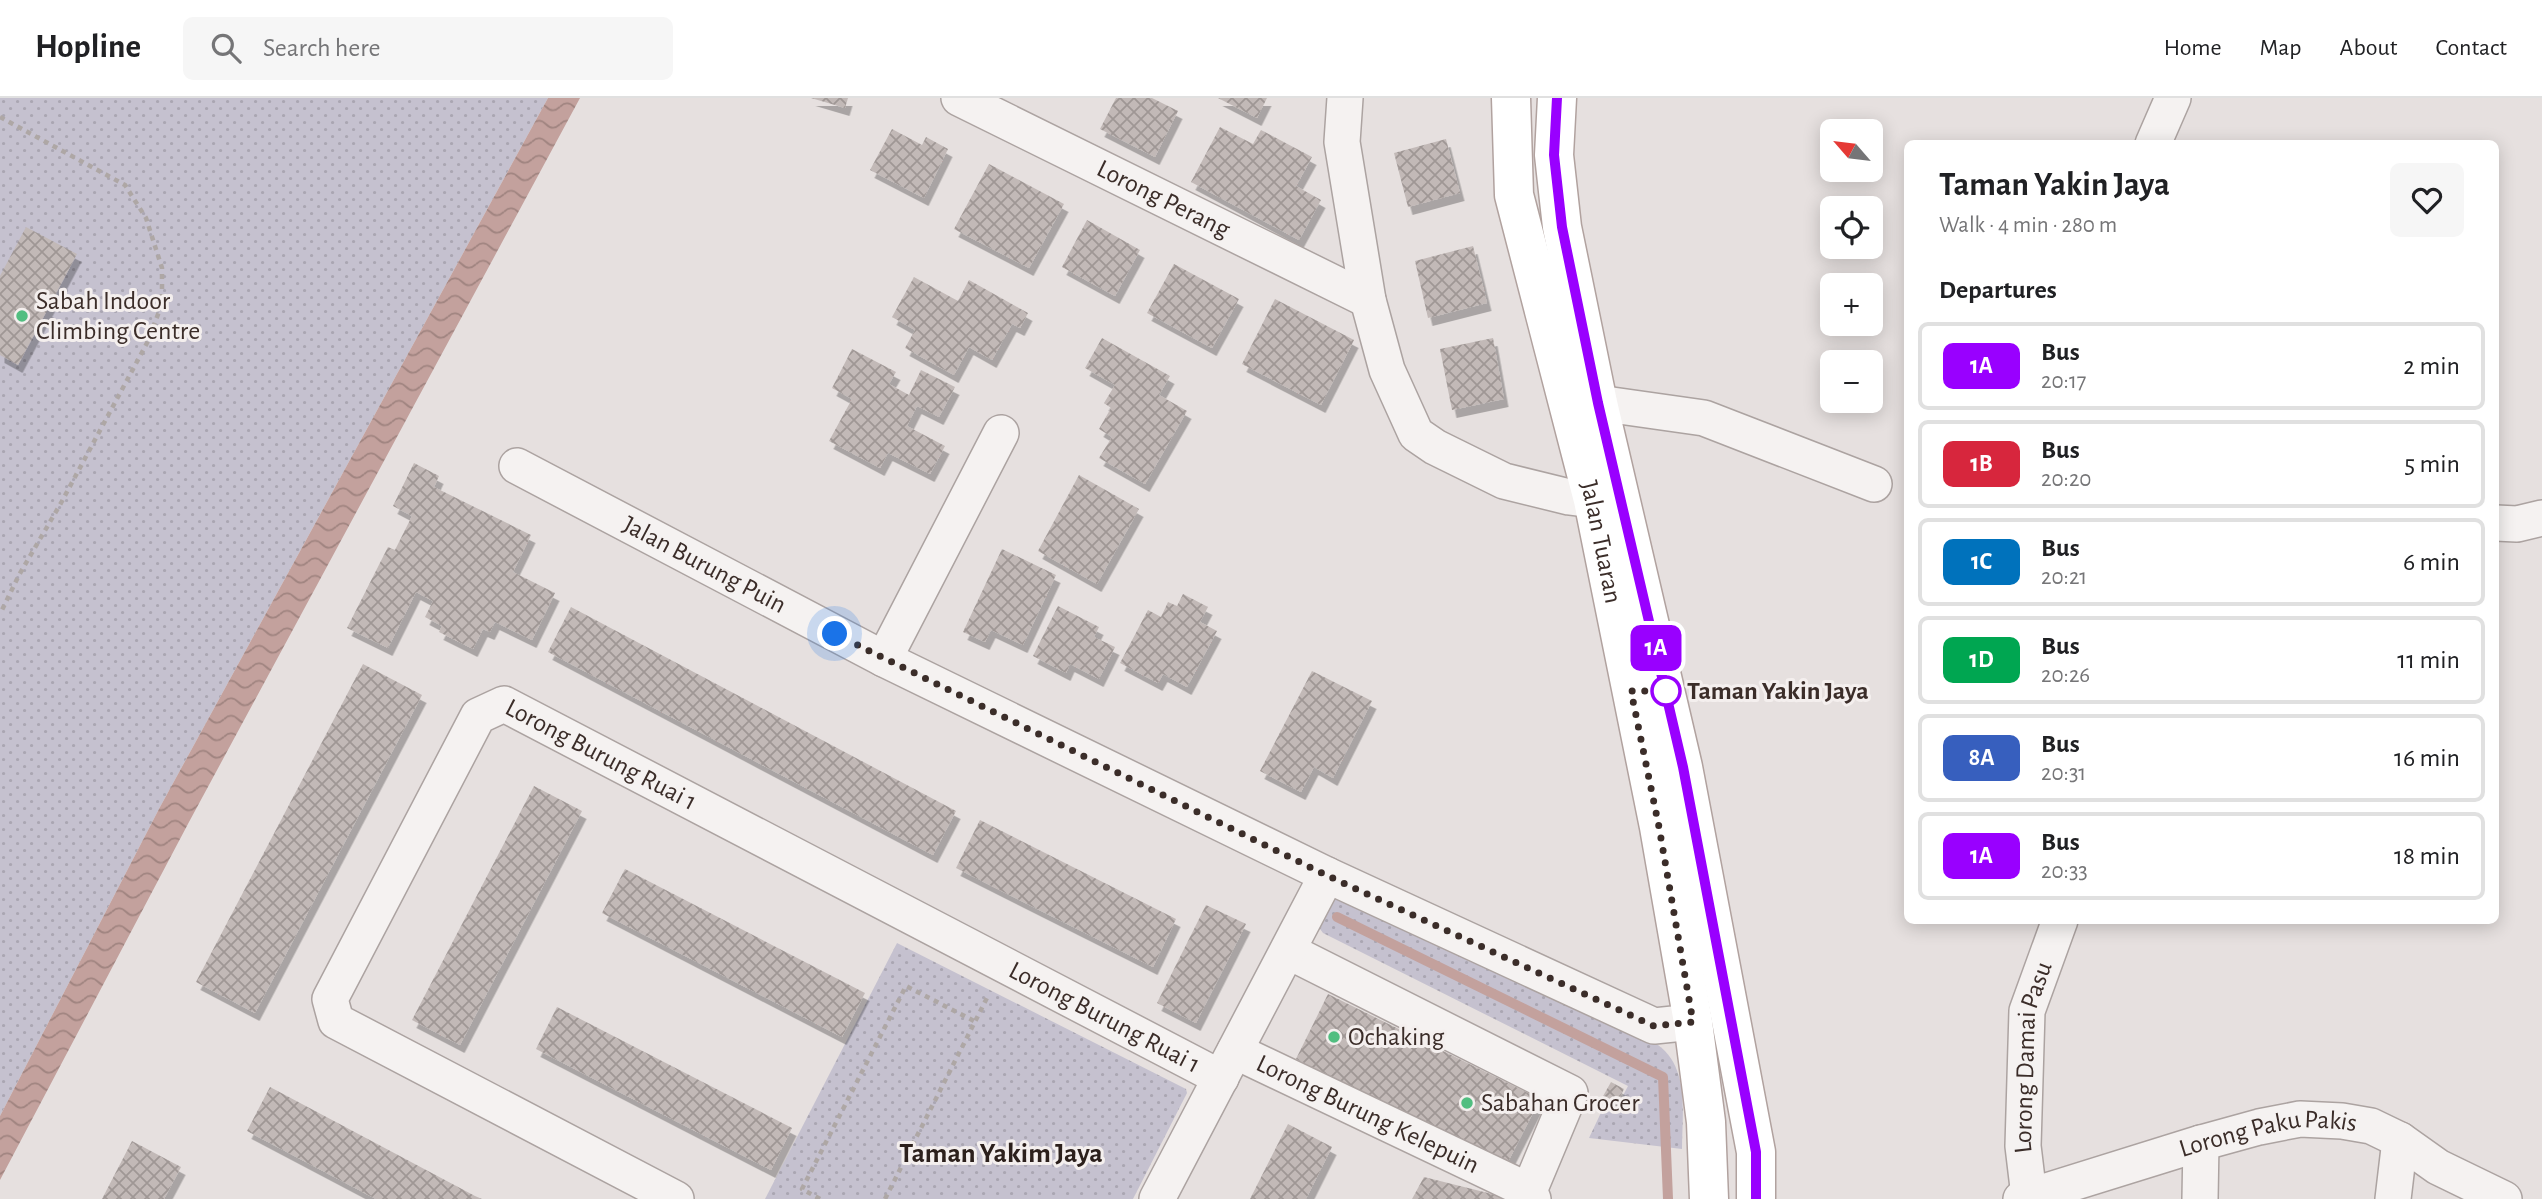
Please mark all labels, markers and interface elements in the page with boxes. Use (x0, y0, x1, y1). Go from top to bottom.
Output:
search box (183, 17, 673, 80)
icon: search (207, 29, 245, 67)
text: Hopline (35, 31, 141, 64)
text: Search here (263, 35, 381, 61)
text: Home (2164, 36, 2222, 60)
text: Map (2260, 36, 2302, 60)
text: About (2340, 36, 2397, 60)
text: Contact (2435, 36, 2507, 60)
north arrow (1820, 119, 1883, 182)
map controls (1820, 119, 1883, 413)
street label: Lorong Perang (1093, 155, 1234, 243)
button: heart (2390, 163, 2464, 237)
text: Taman Yakin Jaya (1939, 169, 2170, 202)
button: locate (1820, 196, 1883, 259)
text: Walk · 4 min · 280 m (1939, 214, 2117, 237)
button: + (1820, 273, 1883, 336)
text: Departures (1939, 277, 2057, 303)
place label: Sabah Indoor Climbing Centre (36, 288, 200, 344)
marker: Sabah Indoor Climbing Centre (14, 308, 30, 324)
text: Bus (2041, 339, 2080, 365)
button: − (1820, 350, 1883, 413)
text: 2 min (2403, 353, 2460, 379)
text: 1A (1970, 354, 1993, 378)
text: 20:17 (2041, 370, 2086, 393)
text: Bus (2041, 437, 2080, 463)
text: 5 min (2404, 451, 2460, 477)
text: 1B (1970, 452, 1993, 476)
text: 20:20 (2041, 468, 2092, 491)
street label: Jalan Tuaran (1576, 478, 1627, 606)
street label: Jalan Burung Puin (619, 511, 791, 618)
text: Bus (2041, 535, 2080, 561)
text: 6 min (2403, 549, 2460, 575)
text: 1C (1971, 550, 1992, 574)
text: 20:21 (2041, 566, 2087, 589)
your location (817, 616, 852, 651)
line badge: 1A (1624, 625, 1688, 671)
text: Bus (2041, 633, 2080, 659)
text: 1A (1644, 636, 1668, 660)
text: 11 min (2397, 647, 2460, 673)
text: 1D (1969, 648, 1994, 672)
text: 20:26 (2041, 664, 2090, 687)
marker: Taman Yakin Jaya (1651, 676, 1681, 706)
place label: Taman Yakin Jaya (1687, 678, 1869, 704)
street label: Lorong Burung Ruai 1 (501, 694, 701, 815)
text: Bus (2041, 731, 2080, 757)
text: 16 min (2394, 745, 2460, 771)
text: 8A (1968, 746, 1995, 770)
text: 20:31 (2041, 762, 2086, 785)
text: Bus (2041, 829, 2080, 855)
text: 18 min (2394, 843, 2460, 869)
text: 1A (1970, 844, 1993, 868)
text: 20:33 (2041, 860, 2088, 883)
street label: Lorong Burung Ruai 1 (1005, 957, 1205, 1078)
street label: Lorong Damai Pasu (2010, 958, 2057, 1155)
place label: Ochaking (1348, 1024, 1445, 1050)
marker: Ochaking (1326, 1029, 1342, 1045)
street label: Lorong Burung Kelepuin (1252, 1050, 1483, 1178)
place label: Sabahan Grocer (1481, 1090, 1640, 1116)
marker: Sabahan Grocer (1459, 1095, 1475, 1111)
street label: Lorong Paku Pakis (2176, 1106, 2359, 1162)
district label: Taman Yakim Jaya (899, 1140, 1103, 1168)

